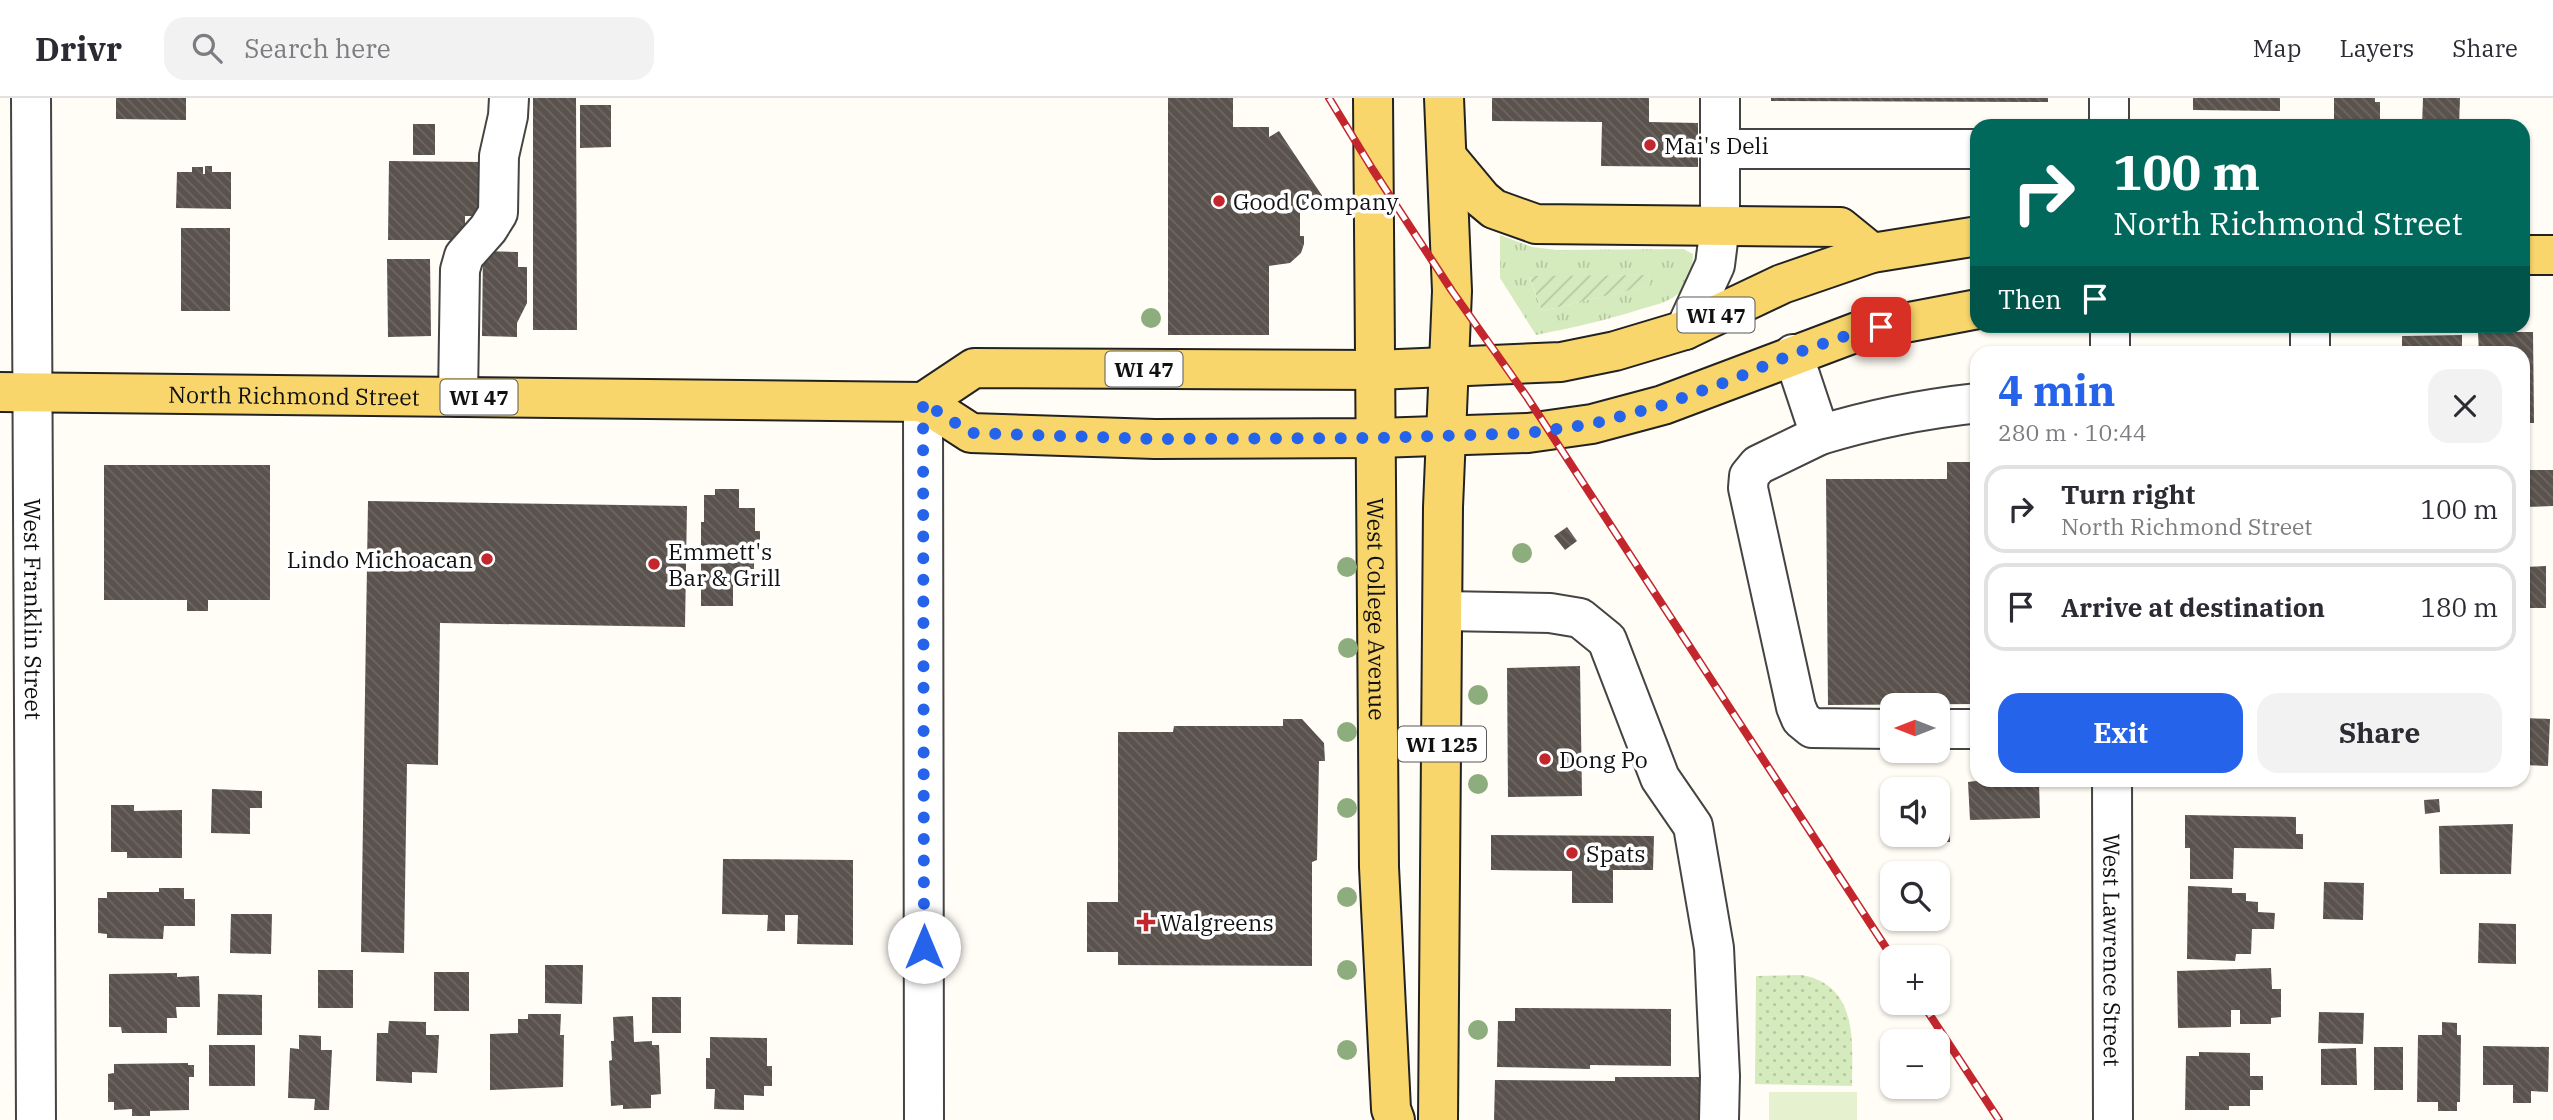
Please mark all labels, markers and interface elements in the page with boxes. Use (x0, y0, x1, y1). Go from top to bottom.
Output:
search box (164, 17, 654, 80)
text: Drivr (35, 27, 122, 70)
icon: search (188, 29, 226, 67)
text: Search here (244, 31, 391, 65)
text: Map (2253, 32, 2301, 64)
text: Layers (2339, 32, 2414, 64)
text: Share (2452, 32, 2518, 64)
place label: Mai's Deli (1664, 130, 1769, 160)
marker: Mai's Deli (1642, 137, 1658, 153)
text: 100 m (2113, 140, 2260, 203)
icon: right (1998, 147, 2089, 238)
place label: Good Company (1233, 186, 1399, 216)
marker: Good Company (1211, 193, 1227, 209)
text: North Richmond Street (2113, 202, 2463, 244)
icon: arrive (2076, 280, 2114, 318)
text: Then (1998, 282, 2062, 316)
pin (1851, 297, 1911, 357)
road number: WI 47 (1678, 298, 1754, 332)
icon: arrive (1862, 308, 1900, 346)
road number: WI 47 (1106, 352, 1182, 386)
text: 4 min (1998, 363, 2116, 418)
button: close (2428, 369, 2502, 443)
street label: North Richmond Street (168, 379, 420, 412)
road number: WI 47 (440, 380, 518, 414)
text: 280 m · 10:44 (1998, 417, 2147, 447)
text: Turn right (2061, 477, 2195, 511)
icon: right (2002, 490, 2040, 528)
text: 100 m (2420, 492, 2498, 526)
street label: West College Avenue (1361, 497, 1393, 721)
street label: West Franklin Street (18, 498, 49, 720)
text: North Richmond Street (2061, 511, 2312, 541)
place label: Emmett's Bar & Grill (668, 536, 781, 592)
place label: Lindo Michoacan (287, 544, 473, 574)
marker: Lindo Michoacan (479, 551, 495, 567)
marker: Emmett's Bar & Grill (646, 556, 662, 572)
icon: arrive (2002, 588, 2040, 626)
text: Arrive at destination (2061, 590, 2325, 624)
text: 180 m (2420, 590, 2498, 624)
north arrow (1880, 693, 1950, 763)
map controls (1880, 693, 1950, 1099)
button: Exit (1998, 693, 2243, 773)
button: Share (2257, 693, 2502, 773)
road number: WI 125 (1398, 726, 1486, 762)
place label: Dong Po (1559, 744, 1648, 774)
marker: Dong Po (1537, 751, 1553, 767)
button: sound (1880, 777, 1950, 847)
street label: West Lawrence Street (2097, 833, 2128, 1067)
place label: Spats (1586, 838, 1645, 868)
marker: Spats (1564, 845, 1580, 861)
button: search (1880, 861, 1950, 931)
place label: Walgreens (1160, 907, 1274, 937)
position arrow (887, 910, 961, 984)
marker: Walgreens (1138, 914, 1154, 930)
button: + (1880, 945, 1950, 1015)
button: − (1880, 1029, 1950, 1099)

